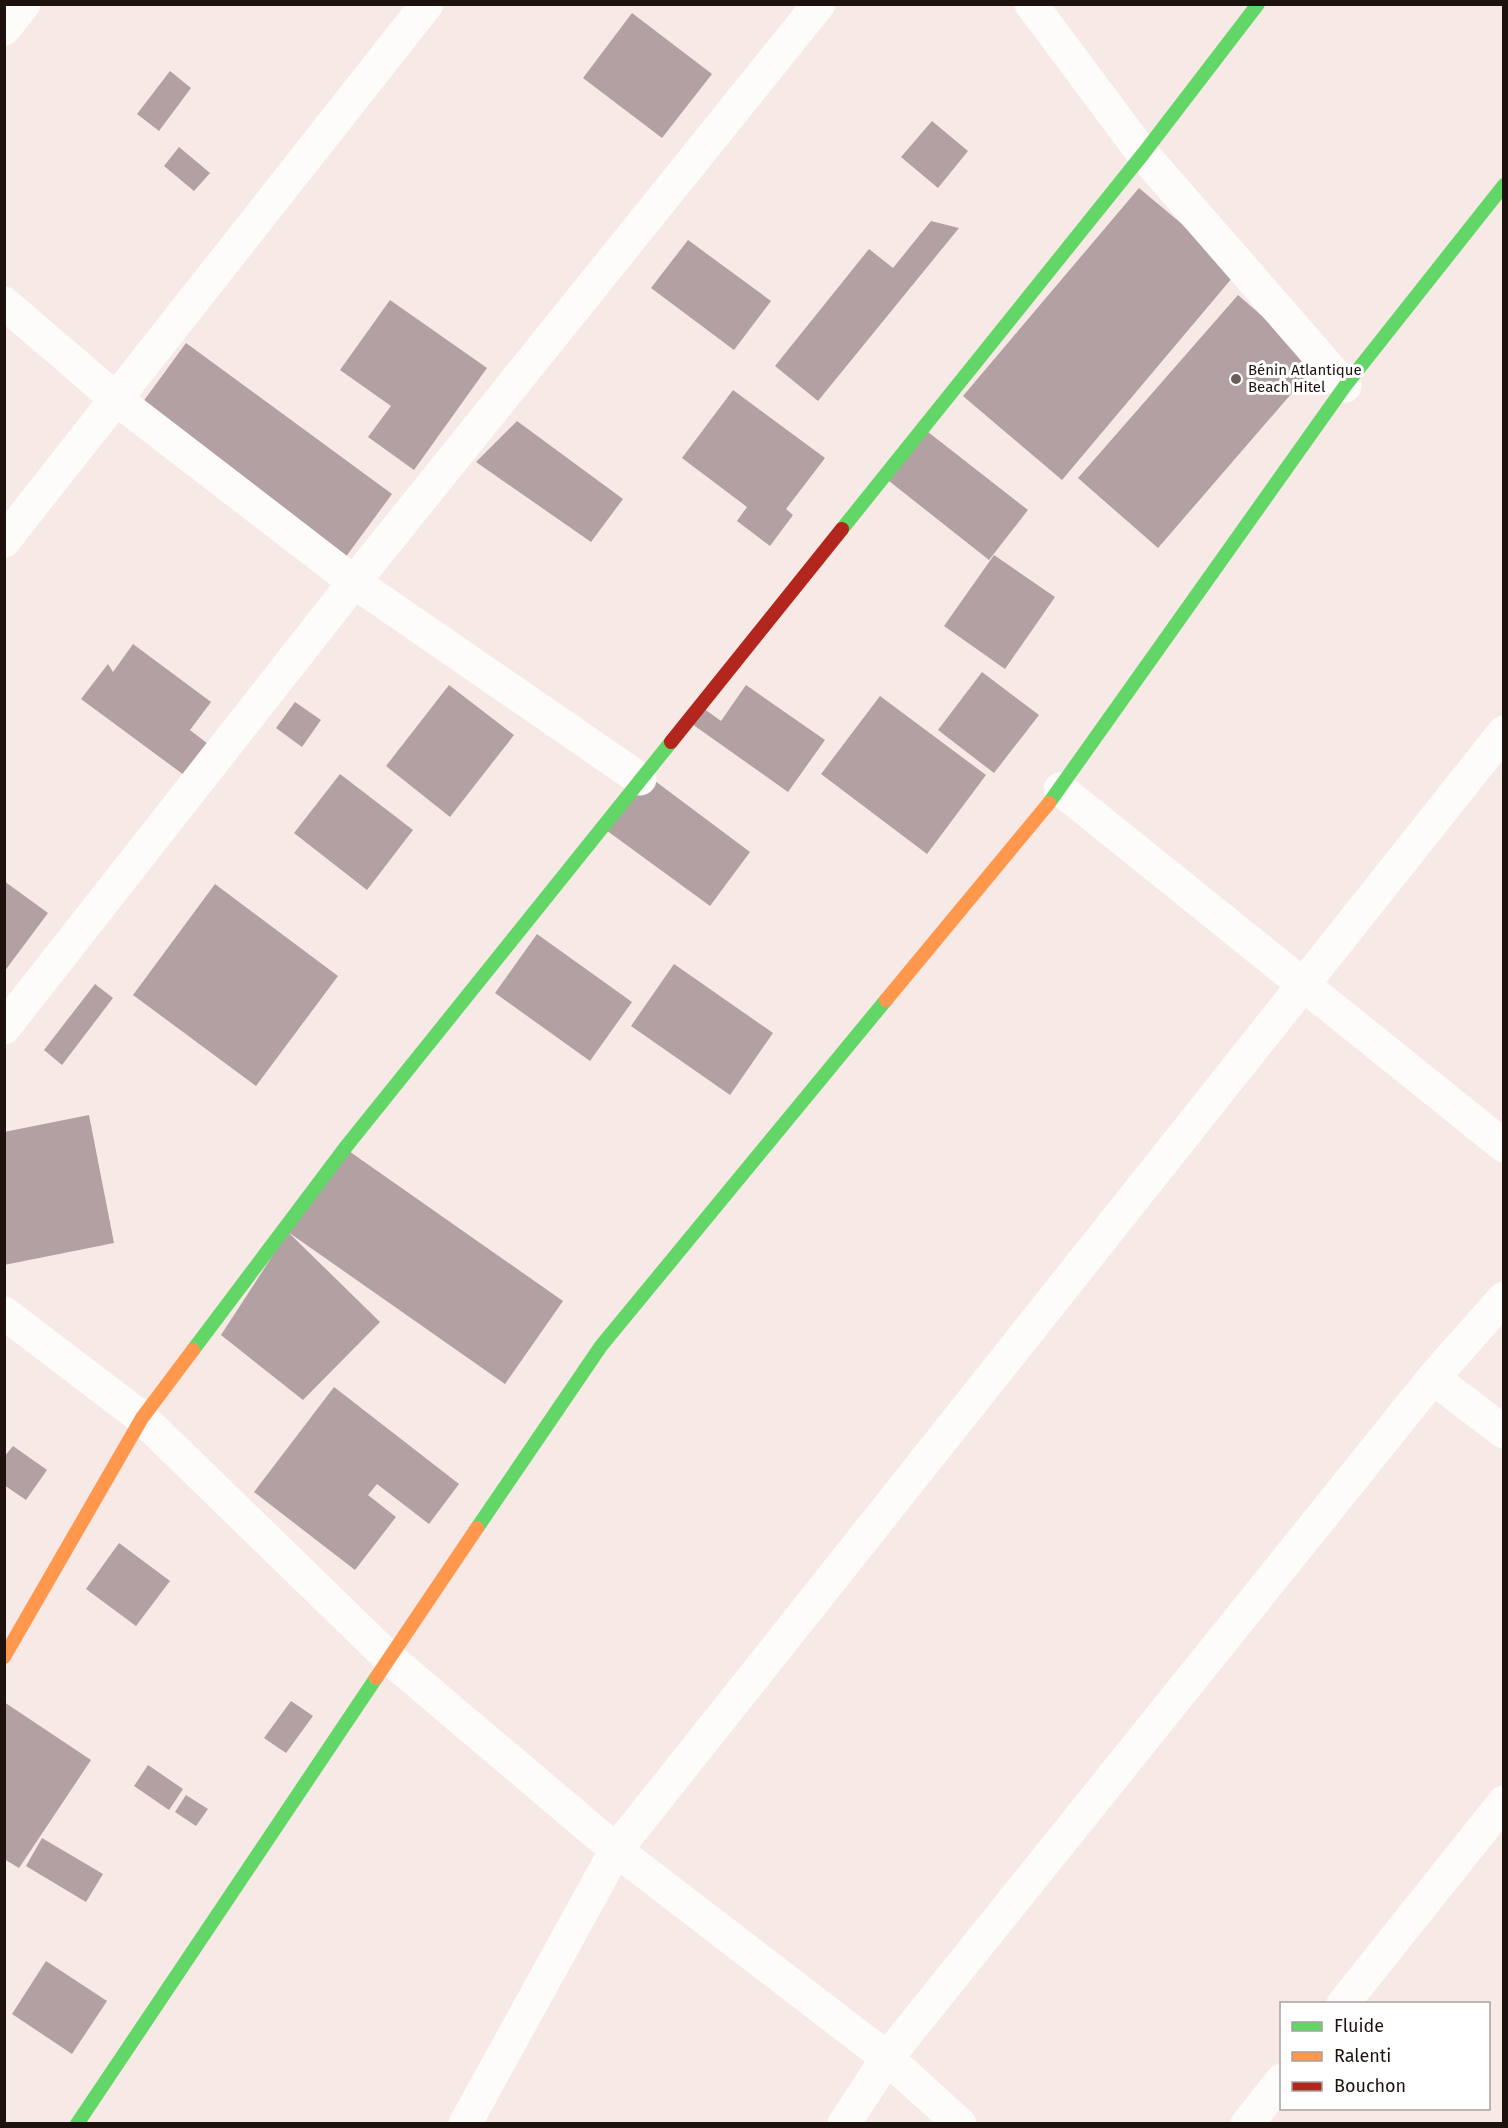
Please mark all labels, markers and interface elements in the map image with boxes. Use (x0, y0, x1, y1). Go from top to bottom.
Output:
place label: Bénin Atlantique Beach Hitel (1248, 361, 1362, 396)
marker: Bénin Atlantique Beach Hitel (1229, 372, 1243, 386)
legend (1280, 2002, 1490, 2110)
text: Fluide (1334, 2015, 1384, 2037)
text: Ralenti (1334, 2045, 1391, 2067)
text: Bouchon (1334, 2075, 1406, 2097)

